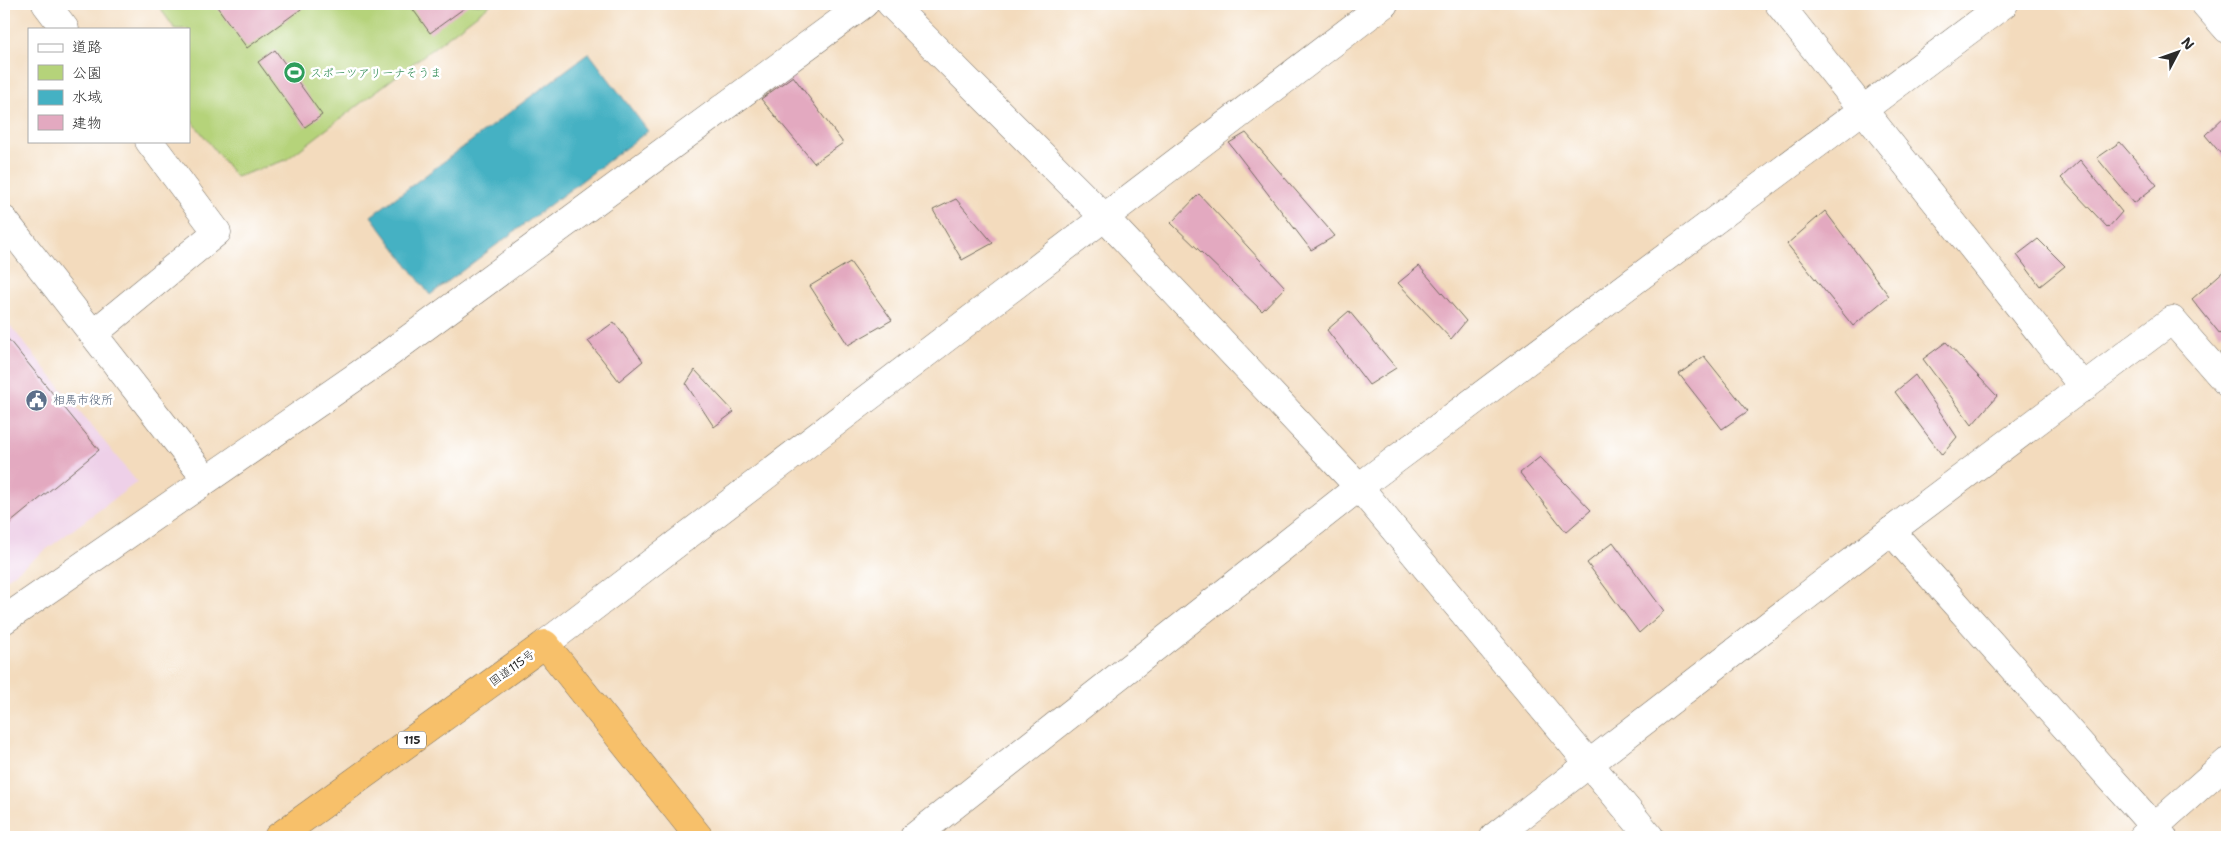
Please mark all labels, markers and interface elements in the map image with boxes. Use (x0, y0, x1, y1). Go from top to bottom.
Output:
legend (28, 28, 190, 142)
north arrow (2154, 28, 2204, 78)
text: N (2177, 33, 2198, 54)
text: 道路 (72, 37, 102, 57)
sports icon: スポーツアリーナそうま (282, 61, 306, 85)
text: 公園 (72, 63, 102, 83)
place label: スポーツアリーナそうま (310, 65, 442, 81)
text: 水域 (72, 87, 102, 107)
text: 建物 (72, 113, 102, 133)
public building icon: 相馬市役所 (25, 388, 49, 412)
place label: 相馬市役所 (53, 392, 113, 408)
street label: 国道115号 (486, 646, 538, 690)
road number: 115 (398, 732, 426, 748)

